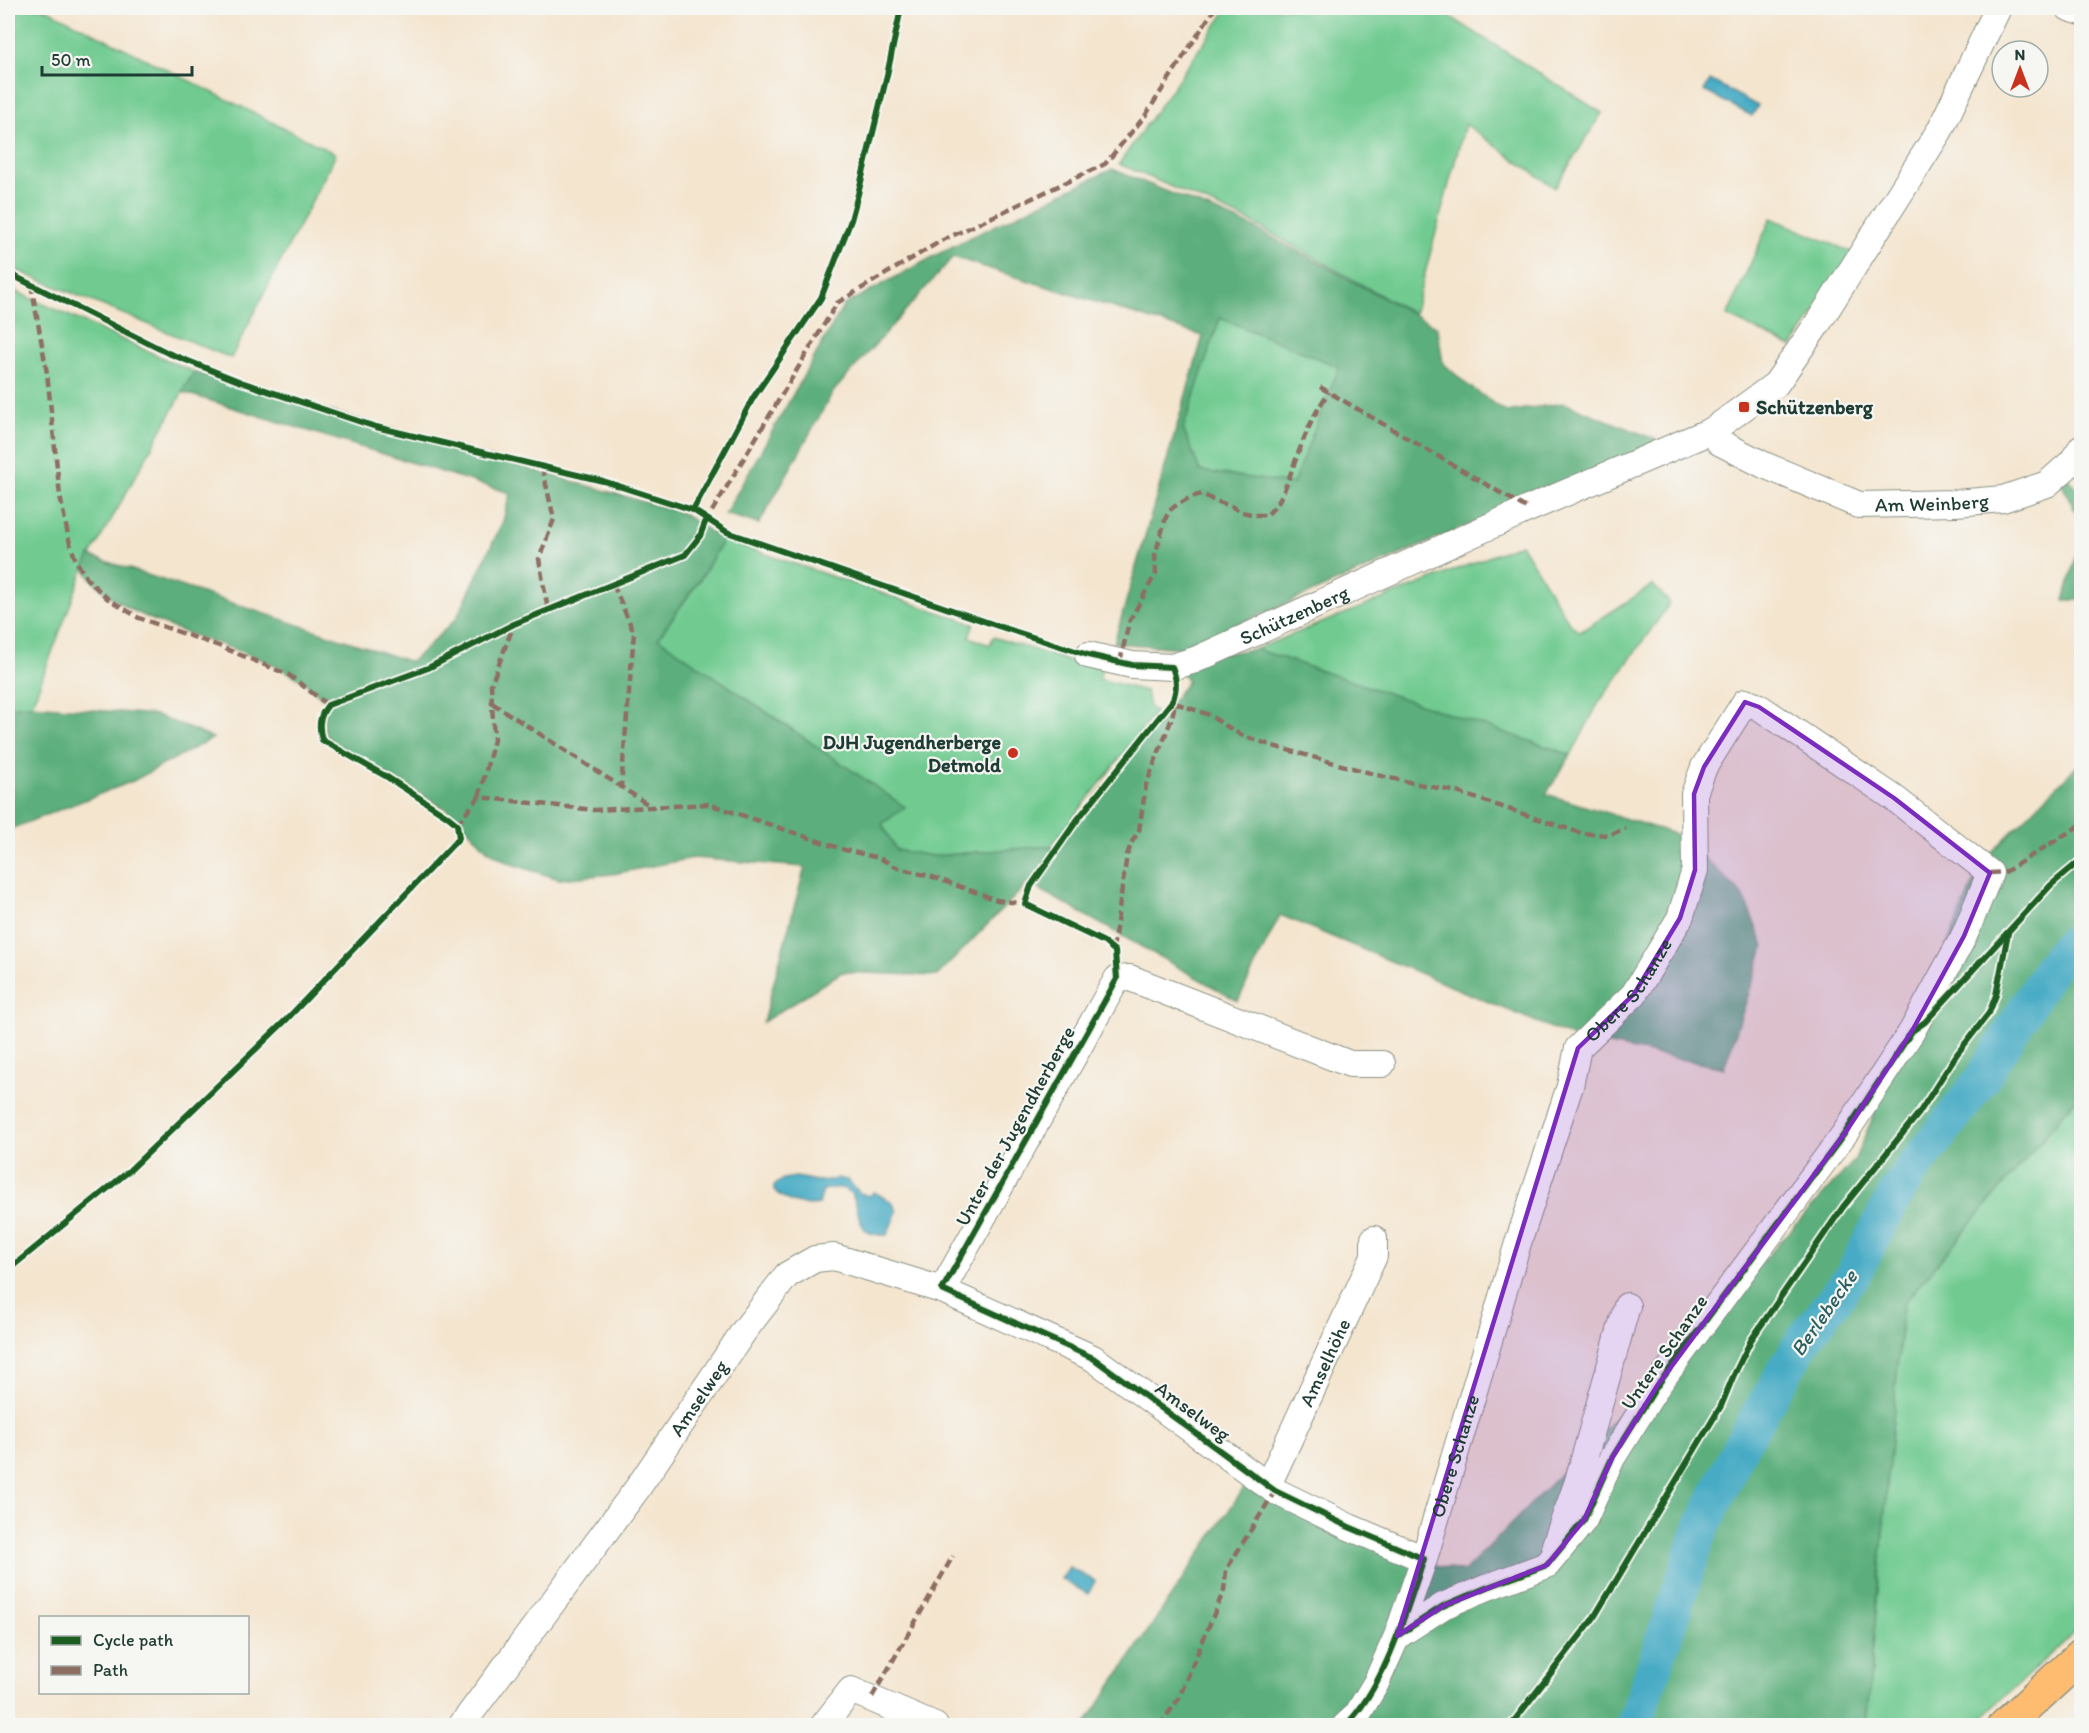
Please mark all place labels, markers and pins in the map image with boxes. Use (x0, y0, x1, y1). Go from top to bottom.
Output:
place label: Schützenberg (1756, 395, 1874, 420)
marker: Schützenberg (1737, 400, 1751, 414)
place label: DJH Jugendherberge Detmold (823, 730, 1002, 777)
marker: DJH Jugendherberge Detmold (1006, 746, 1020, 760)

